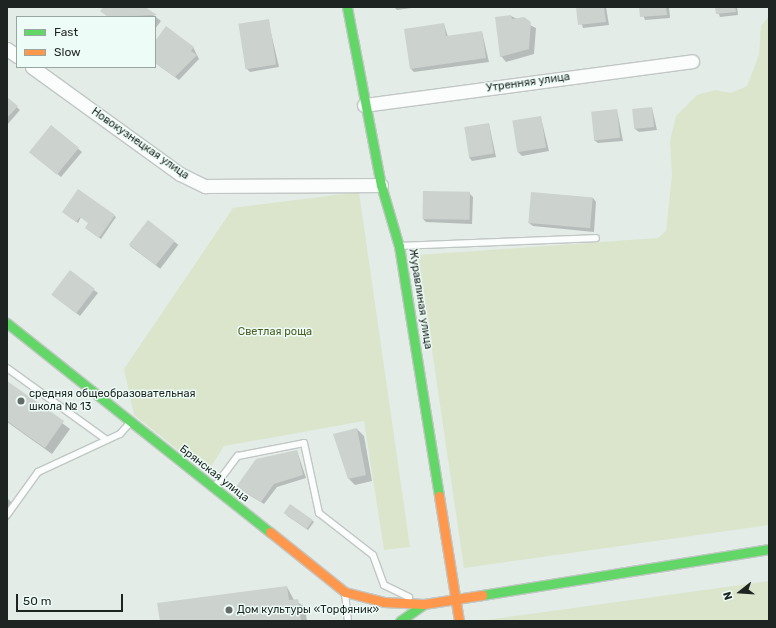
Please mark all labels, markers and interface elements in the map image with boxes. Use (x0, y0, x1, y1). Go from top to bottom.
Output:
legend (16, 16, 156, 68)
text: Fast (54, 25, 78, 39)
text: Slow (54, 45, 81, 59)
street label: Утренняя улица (485, 71, 571, 95)
street label: Новокузнецкая улица (89, 105, 191, 183)
street label: Журавлиная улица (406, 248, 434, 350)
park label: Светлая роща (238, 325, 312, 339)
place label: средняя общеобразовательная школа № 13 (29, 388, 195, 414)
marker: средняя общеобразовательная школа № 13 (16, 396, 26, 406)
street label: Брянская улица (177, 443, 251, 505)
north arrow (720, 572, 760, 612)
scale bar (18, 586, 125, 612)
text: N (721, 590, 735, 601)
text: 50 m (23, 594, 51, 608)
place label: Дом культуры «Торфяник» (237, 603, 379, 617)
marker: Дом культуры «Торфяник» (224, 605, 234, 615)

